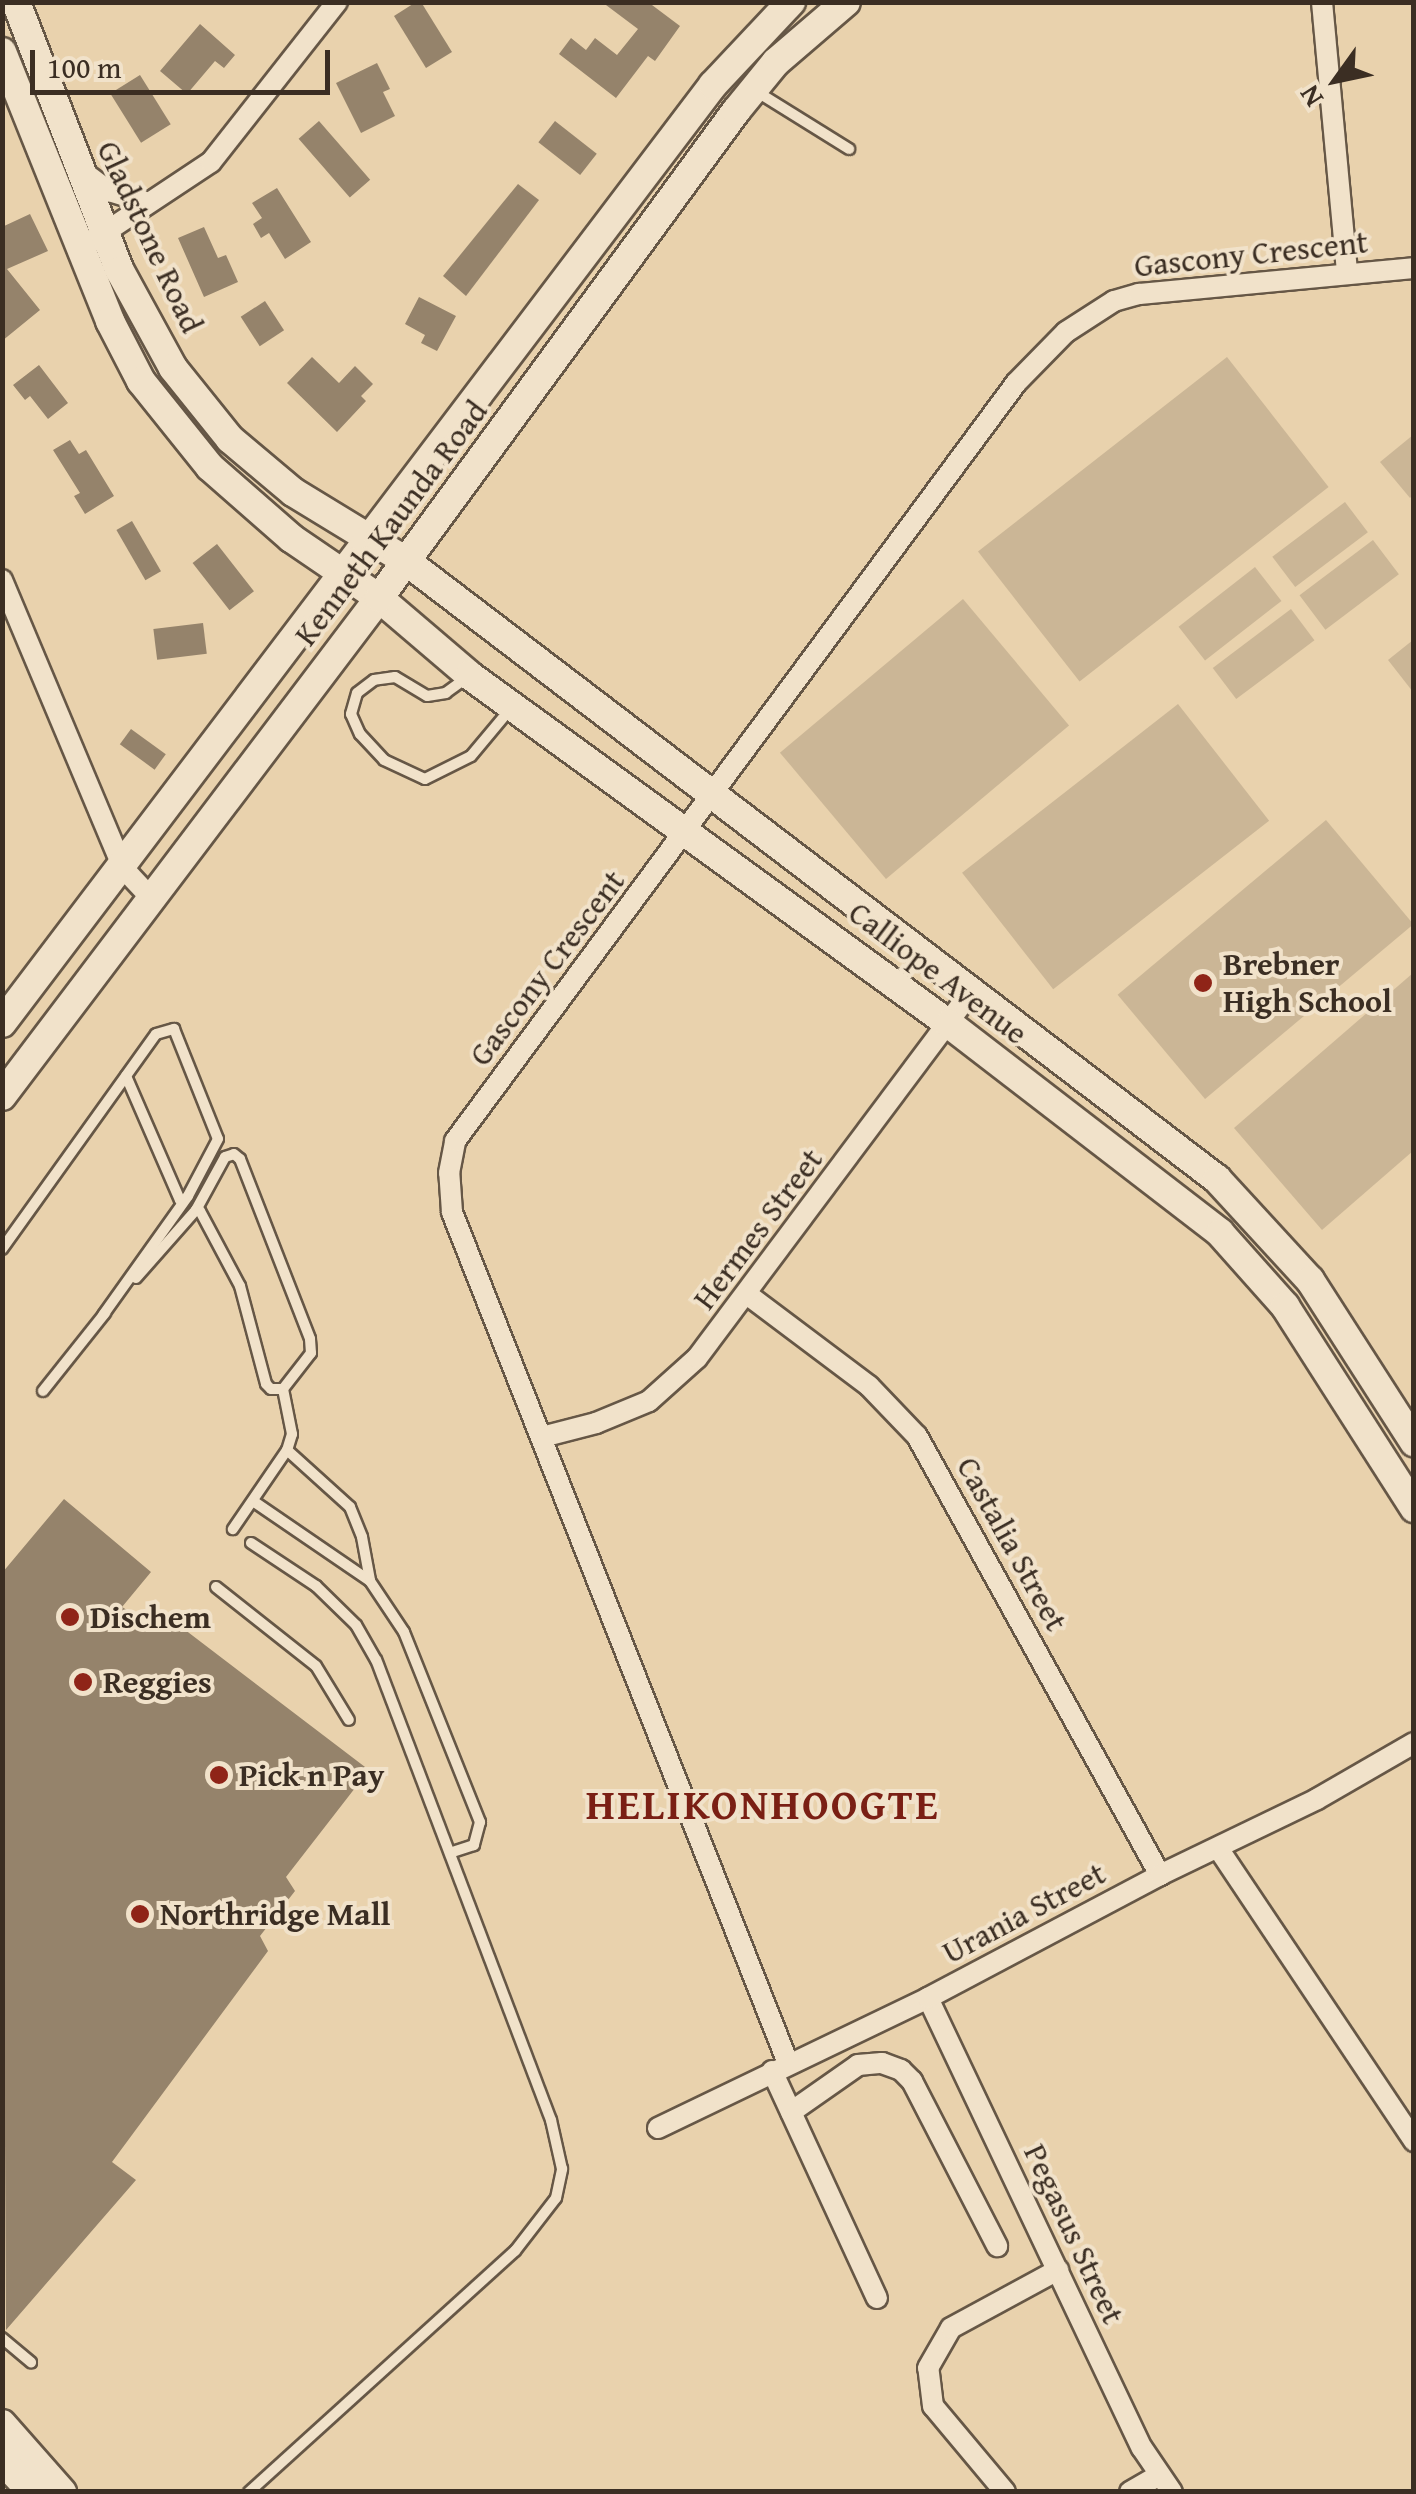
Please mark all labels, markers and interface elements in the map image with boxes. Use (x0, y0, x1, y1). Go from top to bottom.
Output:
scale bar (35, 30, 335, 92)
north arrow (1286, 30, 1386, 130)
text: 100 m (47, 45, 121, 89)
text: N (1288, 78, 1333, 116)
street label: Gladstone Road (89, 135, 211, 339)
street label: Gascony Crescent (1132, 223, 1370, 285)
street label: Kenneth Kaunda Road (286, 393, 496, 653)
street label: Gascony Crescent (461, 863, 633, 1073)
street label: Calliope Avenue (841, 893, 1035, 1053)
place label: Brebner High School (1223, 946, 1392, 1021)
marker: Brebner High School (1192, 972, 1214, 994)
street label: Hermes Street (685, 1141, 831, 1317)
street label: Castalia Street (948, 1450, 1076, 1638)
place label: Dischem (90, 1598, 211, 1636)
marker: Dischem (59, 1606, 81, 1628)
place label: Reggies (103, 1663, 212, 1701)
marker: Reggies (72, 1671, 94, 1693)
place label: Pick n Pay (239, 1756, 384, 1794)
marker: Pick n Pay (208, 1764, 230, 1786)
district label: HELIKONHOOGTE (586, 1779, 940, 1829)
street label: Urania Street (936, 1854, 1112, 1972)
place label: Northridge Mall (160, 1895, 391, 1933)
marker: Northridge Mall (129, 1903, 151, 1925)
street label: Pegasus Street (1016, 2138, 1132, 2330)

